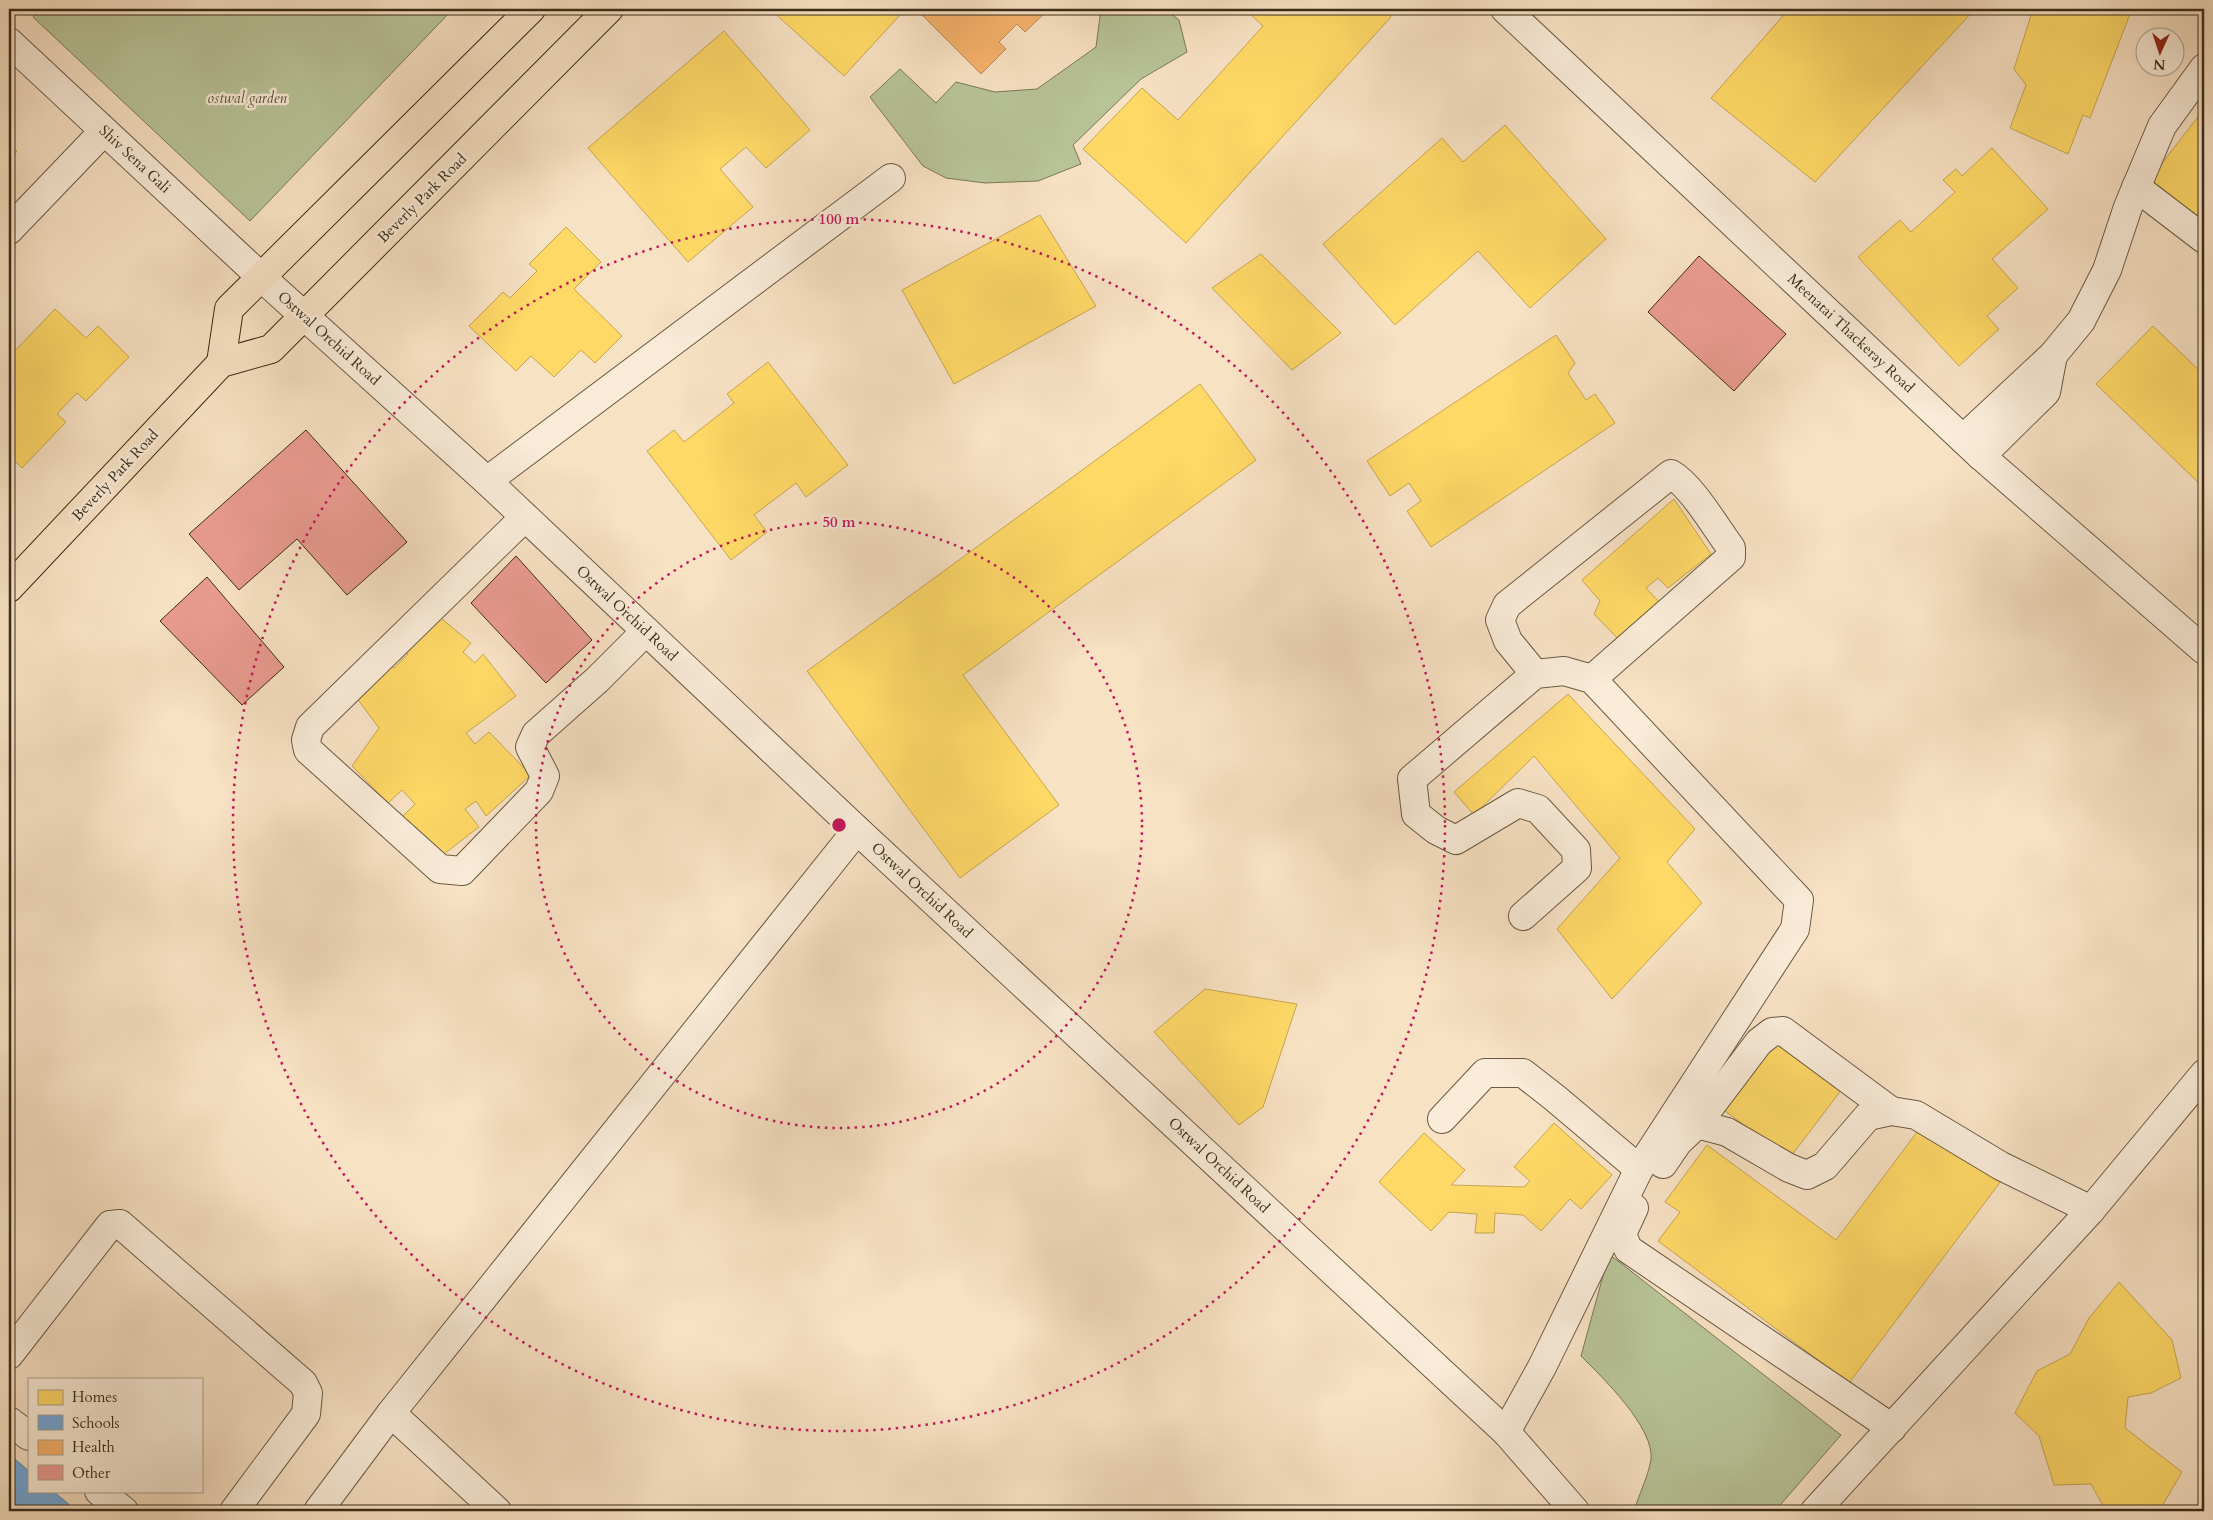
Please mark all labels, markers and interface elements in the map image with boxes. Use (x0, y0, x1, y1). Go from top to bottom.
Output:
north arrow (2136, 28, 2186, 78)
text: N (2153, 55, 2166, 74)
park label: ostwal garden (207, 88, 288, 108)
street label: Shiv Sena Gali (95, 121, 175, 197)
street label: Beverly Park Road (373, 149, 471, 247)
text: 100 m (819, 209, 860, 229)
street label: Meenatai Thackeray Road (1783, 269, 1919, 397)
street label: Ostwal Orchid Road (273, 286, 385, 390)
street label: Beverly Park Road (67, 425, 163, 525)
text: 50 m (822, 512, 856, 532)
street label: Ostwal Orchid Road (572, 561, 682, 665)
centre of rings (830, 816, 848, 834)
street label: Ostwal Orchid Road (867, 838, 977, 942)
street label: Ostwal Orchid Road (1164, 1113, 1274, 1217)
legend (28, 1378, 202, 1492)
text: Homes (72, 1387, 117, 1407)
text: Schools (72, 1413, 120, 1433)
text: Health (72, 1437, 115, 1457)
text: Other (72, 1463, 111, 1483)

